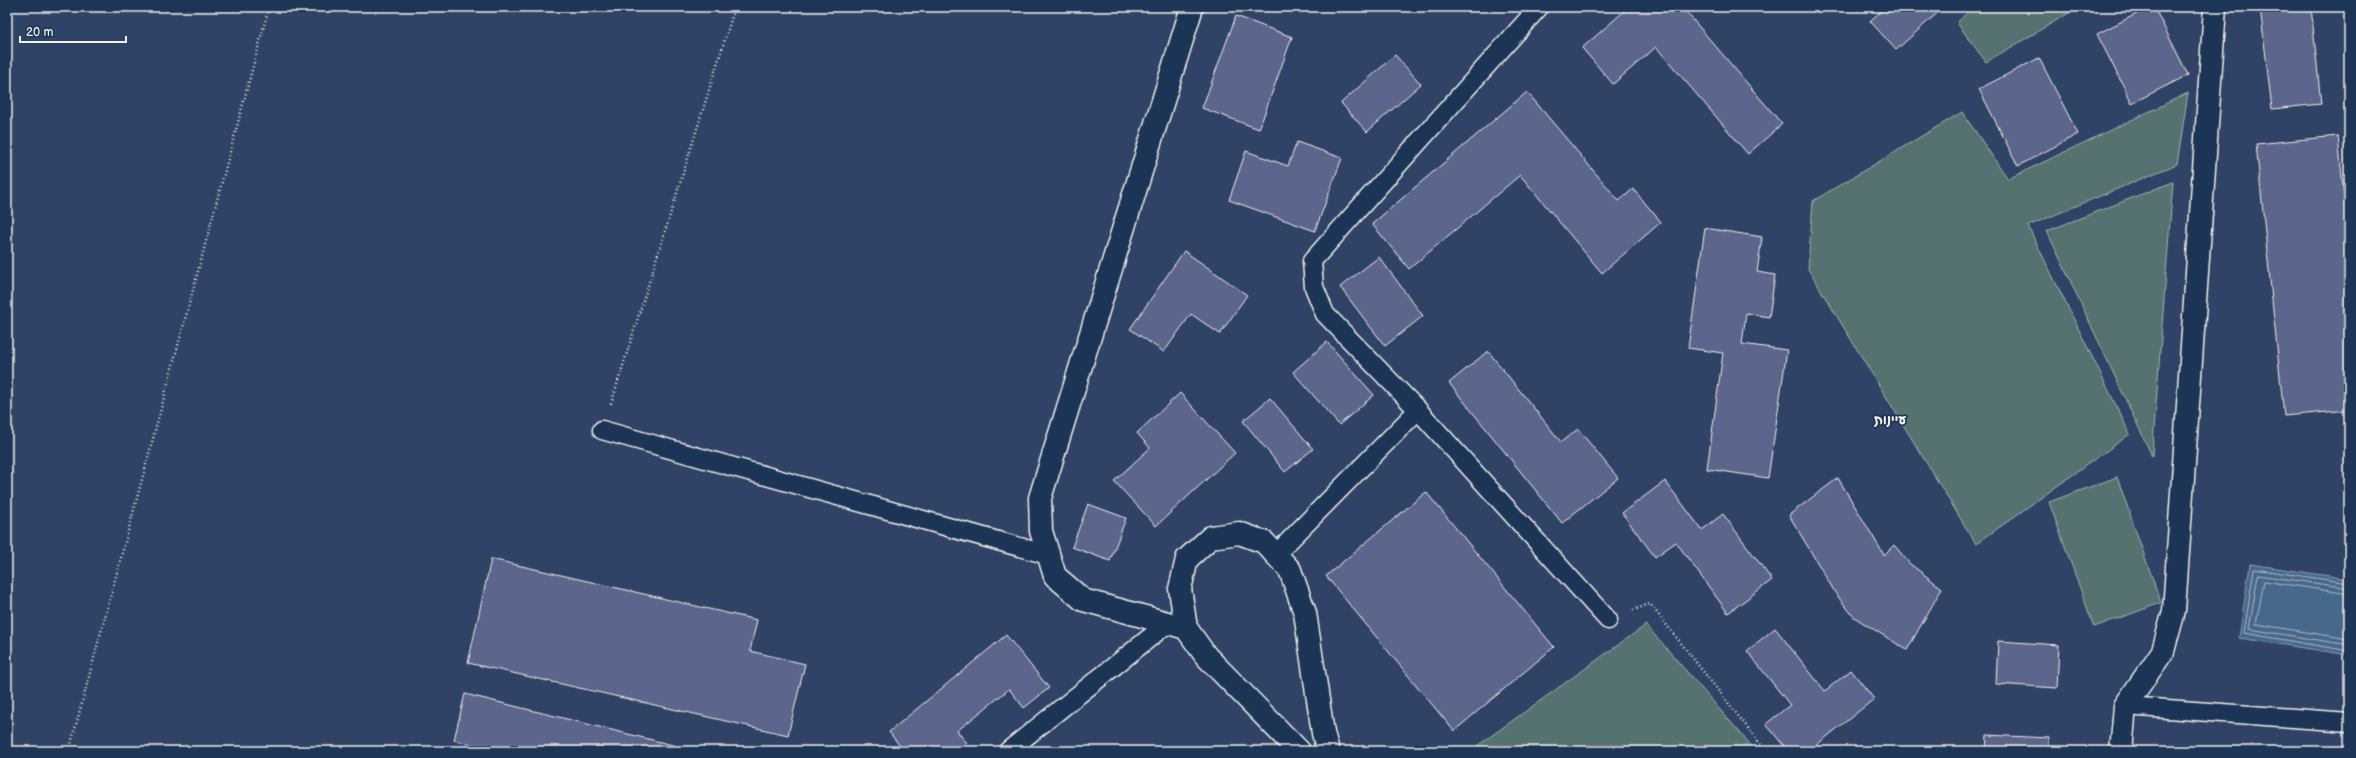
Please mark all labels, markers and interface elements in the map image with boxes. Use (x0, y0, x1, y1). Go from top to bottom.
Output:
scale bar (20, 18, 126, 44)
text: 20 m (26, 25, 53, 40)
district label: עיינות (1874, 412, 1906, 428)

